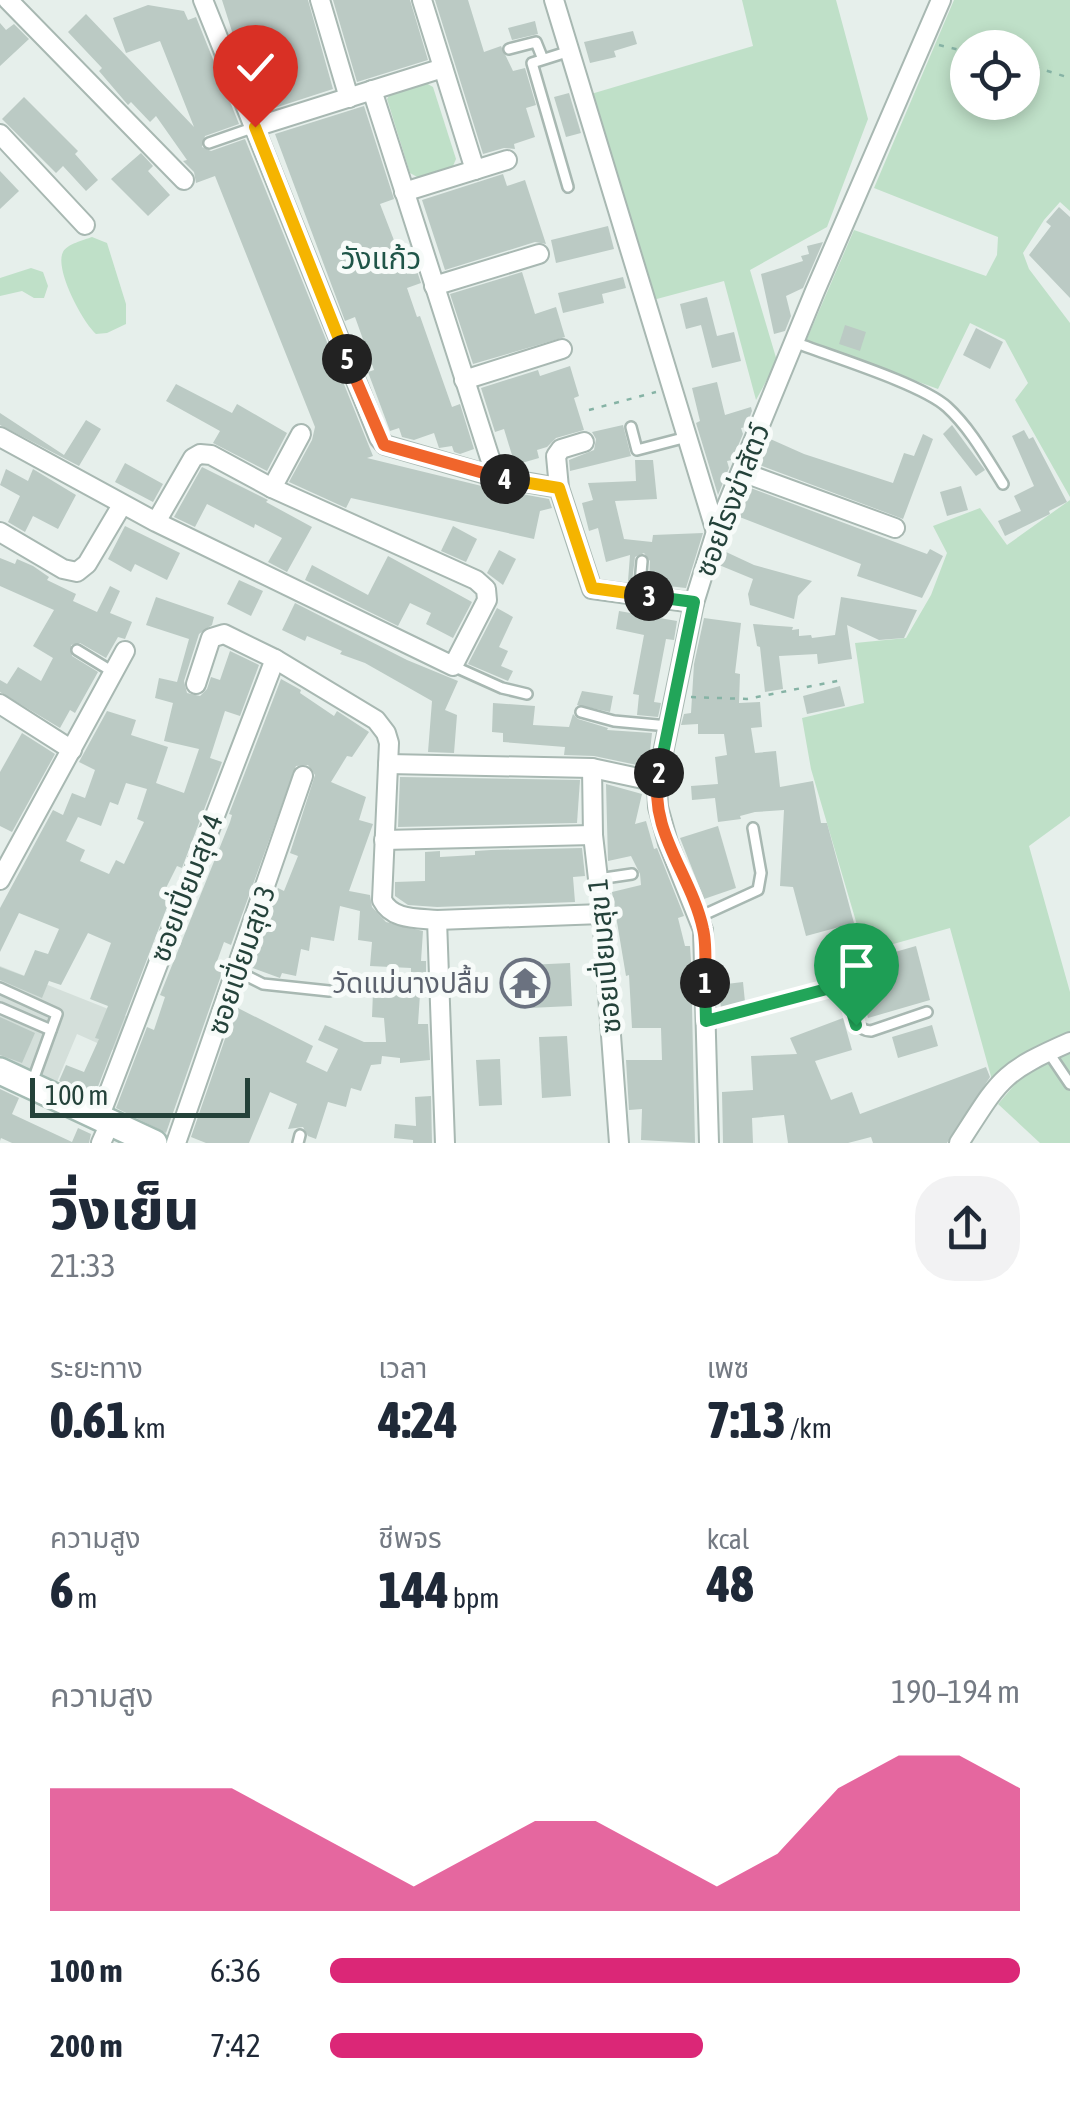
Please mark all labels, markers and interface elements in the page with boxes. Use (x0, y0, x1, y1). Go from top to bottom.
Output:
pin (213, 25, 298, 128)
map controls (950, 30, 1040, 120)
button: locate (950, 30, 1040, 120)
icon: check (228, 40, 283, 95)
district label: วังแก้ว (341, 241, 421, 275)
pin: 5 (322, 334, 372, 384)
text: 5 (340, 343, 354, 375)
street label: ซอยโรงฆ่าสัตว์ (688, 419, 776, 581)
pin: 4 (480, 454, 530, 504)
text: 4 (498, 463, 512, 495)
pin: 3 (624, 571, 674, 621)
text: 3 (642, 580, 656, 612)
pin: 2 (634, 748, 684, 798)
text: 2 (652, 757, 666, 789)
street label: ซอยเปี่ยมสุข 4 (140, 809, 230, 967)
street label: ซอยเปี่ยมสุข 1 (578, 877, 628, 1035)
street label: ซอยเปี่ยมสุข 3 (198, 880, 282, 1039)
pin (814, 923, 899, 1026)
icon: arrive (829, 938, 884, 993)
temple icon: วัดแม่นางปลื้ม (499, 957, 551, 1009)
pin: 1 (680, 958, 730, 1008)
place label: วัดแม่นางปลื้ม (332, 964, 490, 999)
text: 1 (698, 967, 712, 999)
scale bar (30, 1073, 250, 1118)
text: 100 m (45, 1079, 108, 1111)
button: share (915, 1176, 1020, 1281)
text: วิ่งเย็น (50, 1178, 200, 1241)
text: 21:33 (50, 1247, 116, 1284)
text: ระยะทาง (50, 1352, 143, 1384)
text: เวลา (378, 1352, 427, 1384)
text: เพซ (707, 1352, 749, 1384)
text: 0.61 (50, 1391, 129, 1449)
text: 4:24 (378, 1391, 458, 1449)
text: 7:13 (707, 1391, 786, 1449)
text: km (129, 1412, 166, 1444)
text: /km (786, 1412, 832, 1444)
text: ความสูง (50, 1522, 141, 1554)
text: ชีพจร (378, 1522, 442, 1554)
text: kcal (707, 1523, 749, 1555)
text: 48 (707, 1555, 754, 1613)
text: 6 (50, 1561, 74, 1619)
text: 144 (378, 1561, 449, 1619)
text: m (74, 1582, 98, 1614)
text: bpm (449, 1582, 499, 1614)
text: 190–194 m (891, 1673, 1020, 1710)
text: ความสูง (50, 1677, 154, 1714)
text: 100 m (50, 1952, 123, 1989)
text: 6:36 (210, 1952, 261, 1989)
text: 200 m (50, 2027, 123, 2064)
text: 7:42 (210, 2027, 261, 2064)

